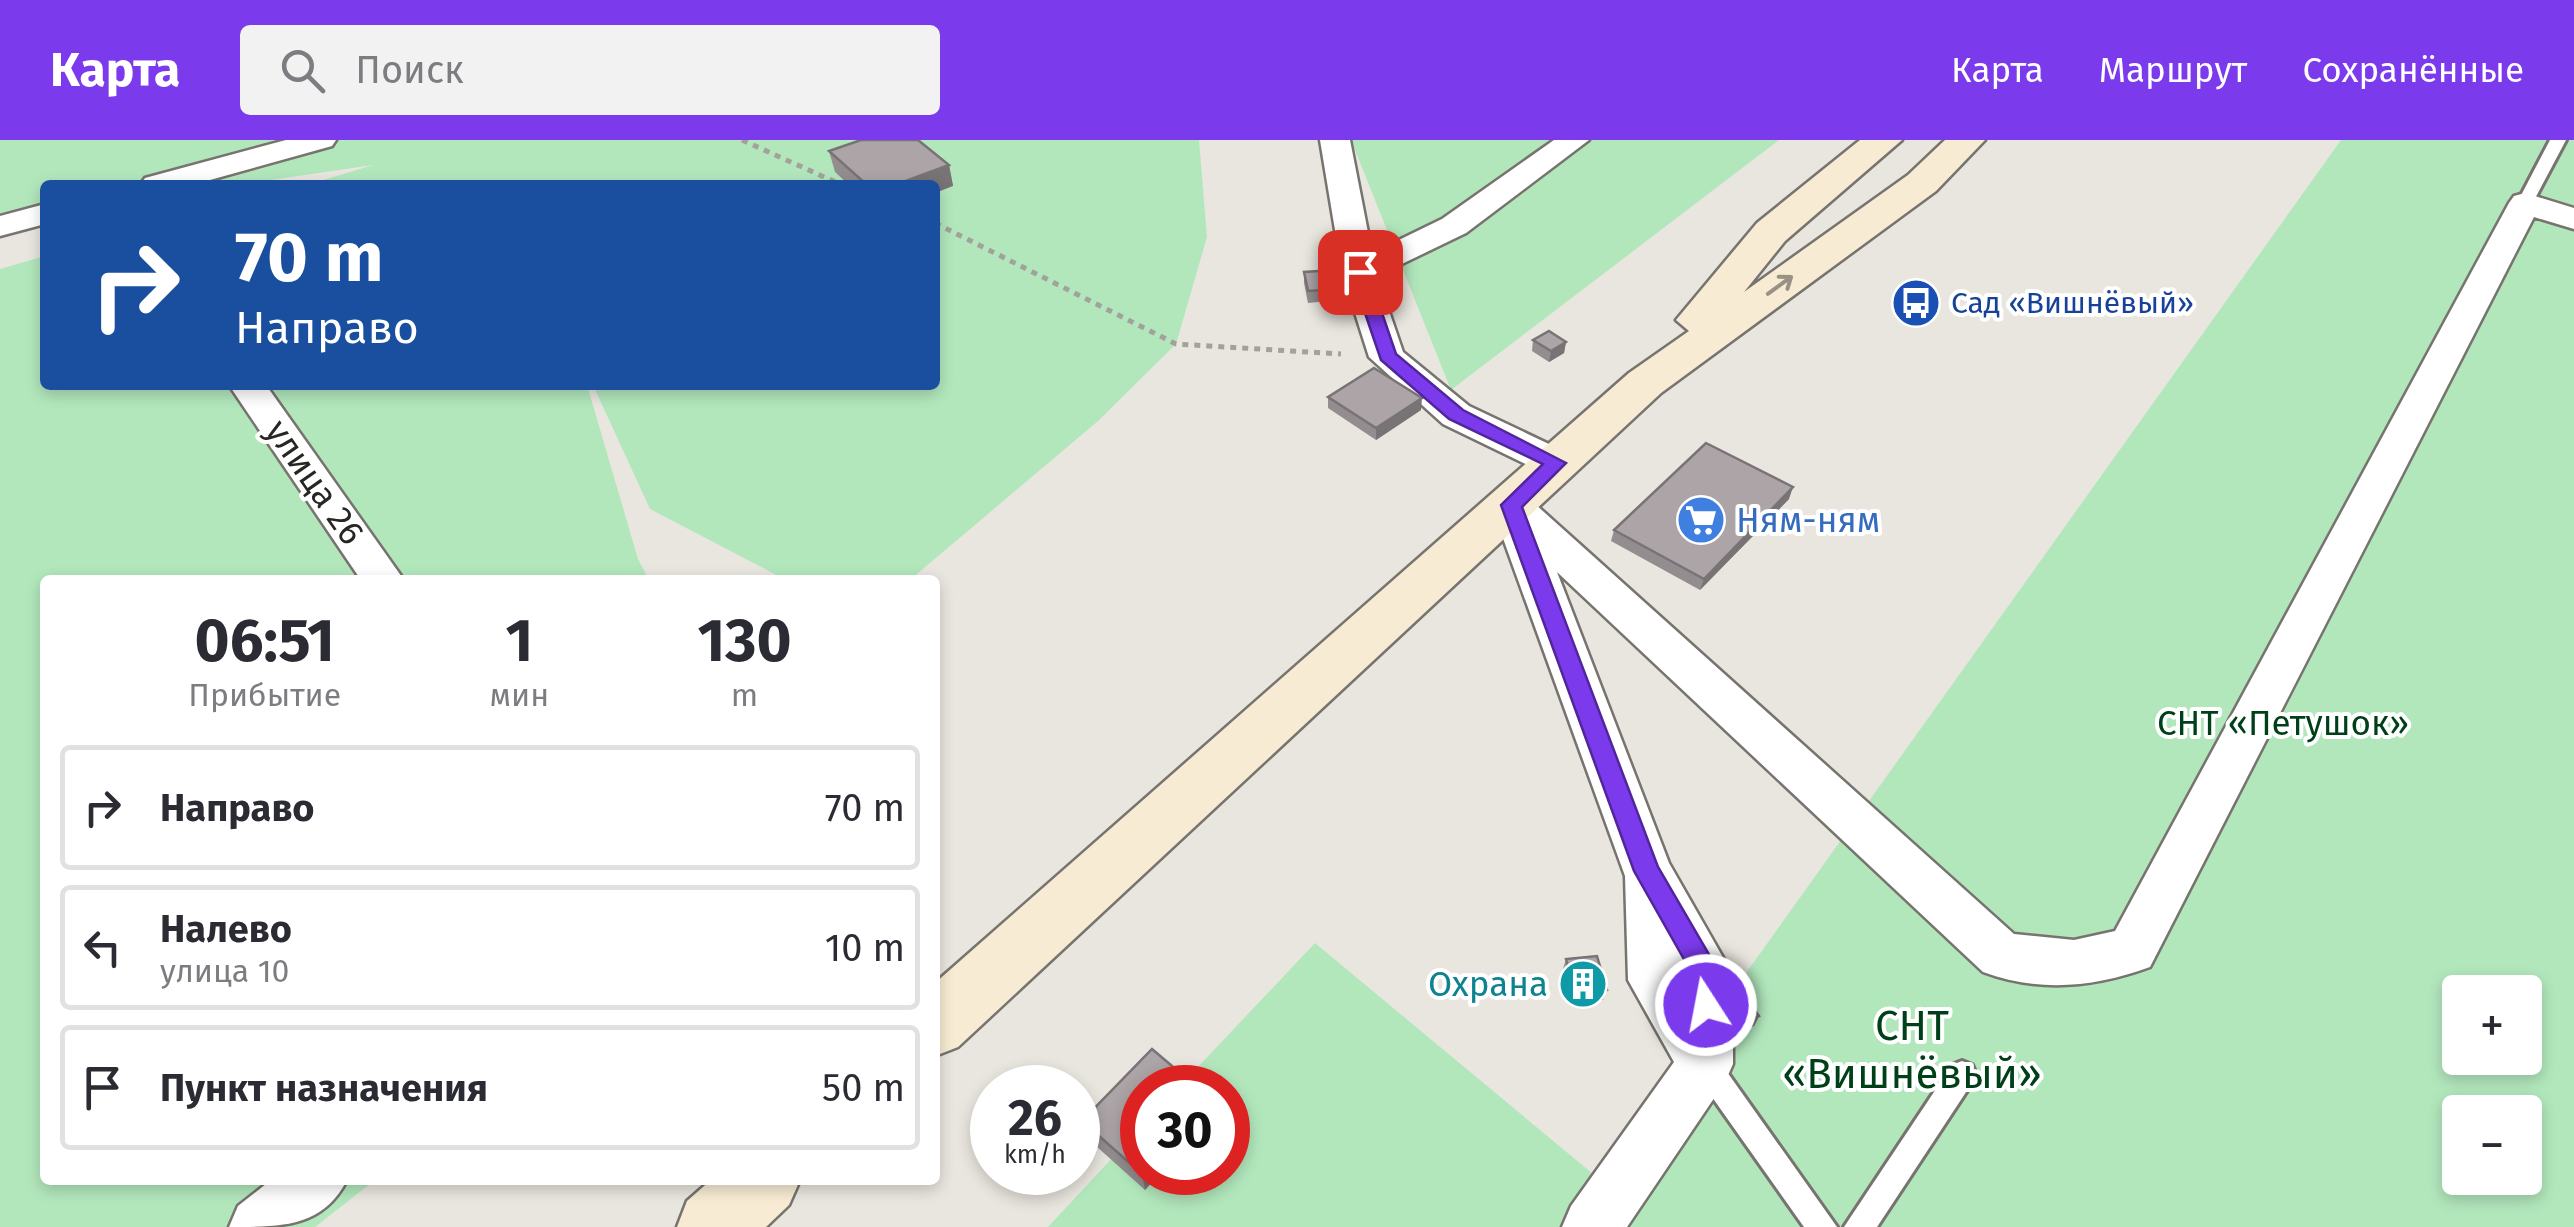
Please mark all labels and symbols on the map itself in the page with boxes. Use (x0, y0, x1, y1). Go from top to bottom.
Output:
pin (1318, 230, 1403, 315)
one-way arrow (1766, 275, 1793, 296)
bus stop icon: Сад «Вишнёвый» (1890, 277, 1942, 329)
place label: Сад «Вишнёвый» (1951, 285, 2194, 321)
street label: улица 26 (257, 411, 373, 553)
supermarket icon: Ням-ням (1675, 494, 1727, 546)
place label: Ням-ням (1736, 499, 1880, 541)
park label: СНТ «Петушок» (2157, 702, 2409, 744)
position arrow (1654, 953, 1758, 1057)
building icon: Охрана (1557, 958, 1609, 1010)
place label: Охрана (1428, 963, 1548, 1005)
park label: СНТ «Вишнёвый» (1782, 1001, 2042, 1099)
speed limit sign: 30 (1120, 1065, 1250, 1195)

